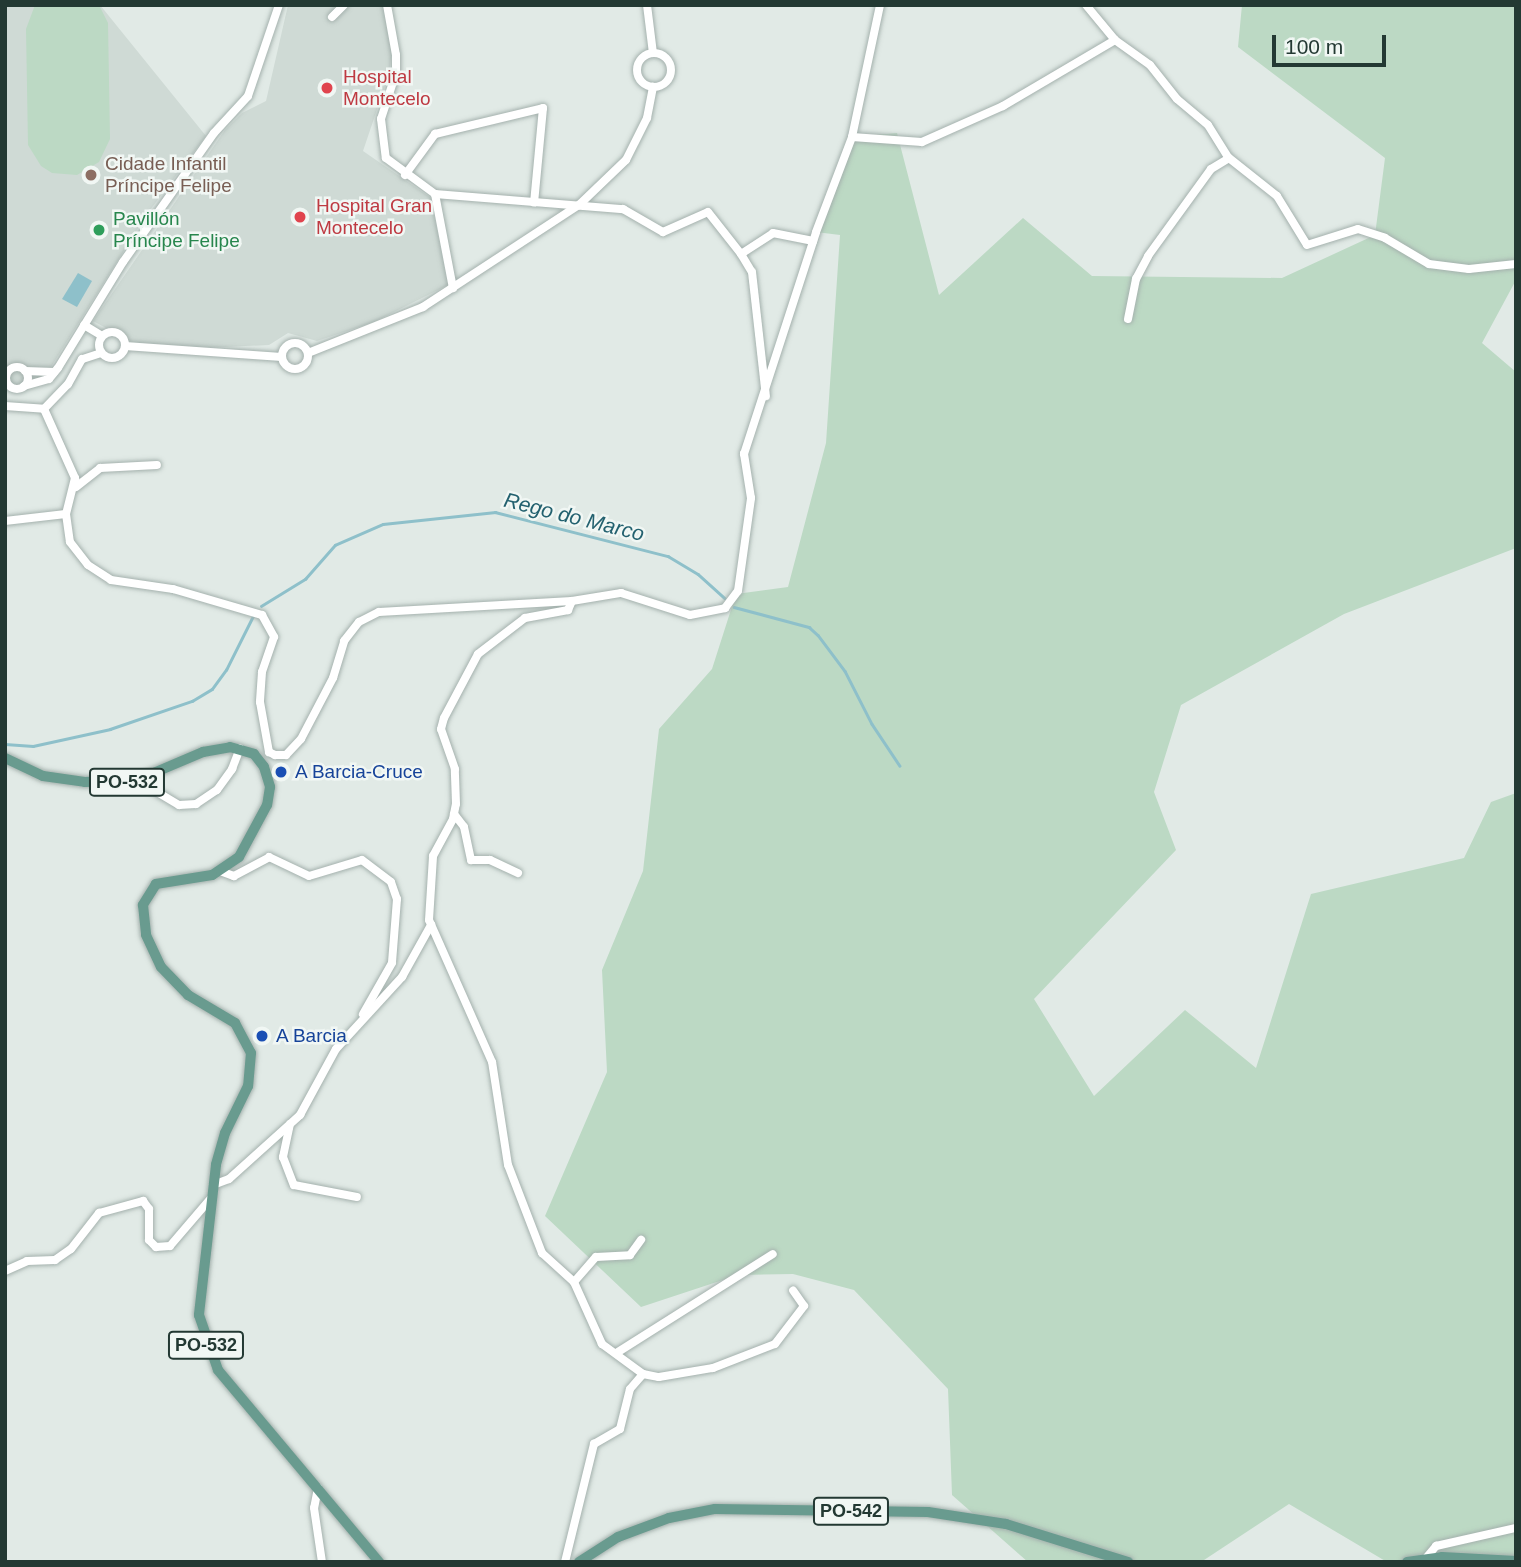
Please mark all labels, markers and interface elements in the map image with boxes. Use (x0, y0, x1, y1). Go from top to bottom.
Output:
scale bar (1276, 21, 1390, 65)
text: 100 m (1285, 35, 1343, 58)
place label: Hospital Montecelo (343, 66, 431, 110)
marker: Hospital Montecelo (317, 78, 337, 98)
place label: Cidade Infantil Príncipe Felipe (105, 153, 232, 197)
marker: Cidade Infantil Príncipe Felipe (83, 167, 99, 183)
place label: Hospital Gran Montecelo (316, 195, 432, 239)
marker: Hospital Gran Montecelo (290, 207, 310, 227)
place label: Pavillón Príncipe Felipe (113, 208, 240, 252)
marker: Pavillón Príncipe Felipe (91, 222, 107, 238)
water label: Rego do Marco (501, 487, 647, 547)
place label: A Barcia-Cruce (295, 761, 424, 783)
marker: A Barcia-Cruce (273, 764, 289, 780)
road number: PO-532 (88, 768, 166, 796)
place label: A Barcia (276, 1025, 348, 1047)
marker: A Barcia (254, 1028, 270, 1044)
road number: PO-532 (168, 1330, 244, 1360)
road number: PO-542 (812, 1496, 890, 1526)

